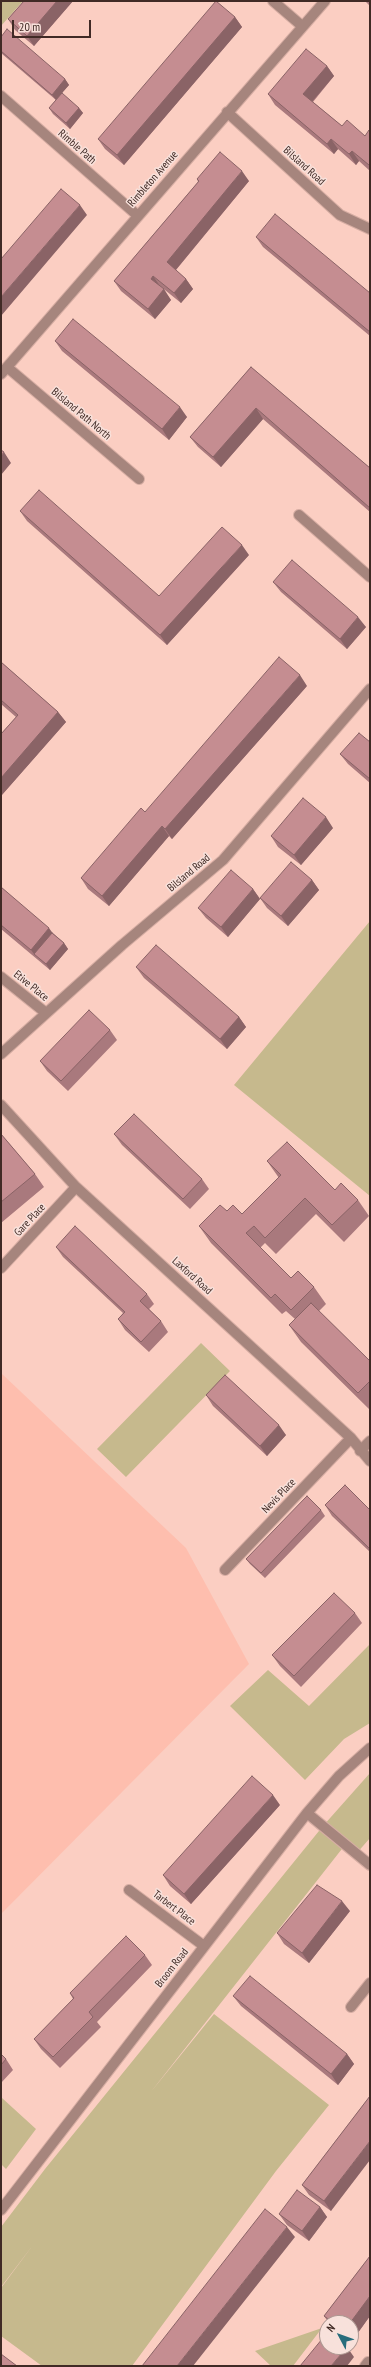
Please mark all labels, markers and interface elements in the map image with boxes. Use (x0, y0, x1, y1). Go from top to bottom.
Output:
scale bar (14, 12, 93, 38)
text: 20 m (19, 19, 40, 34)
street label: Rimble Path (55, 127, 99, 167)
street label: Bilsland Road (280, 144, 328, 188)
street label: Rimbleton Avenue (125, 148, 181, 210)
street label: Bilsland Path North (48, 385, 114, 443)
street label: Bilsland Road (165, 851, 213, 895)
street label: Etive Place (11, 968, 51, 1004)
street label: Gare Place (12, 1201, 48, 1239)
street label: Laxford Road (169, 1254, 215, 1298)
street label: Nevis Place (259, 1476, 299, 1516)
street label: Tarbert Place (150, 1888, 198, 1928)
street label: Broom Road (153, 1946, 191, 1990)
north arrow (319, 2315, 359, 2355)
text: N (323, 2321, 338, 2335)

